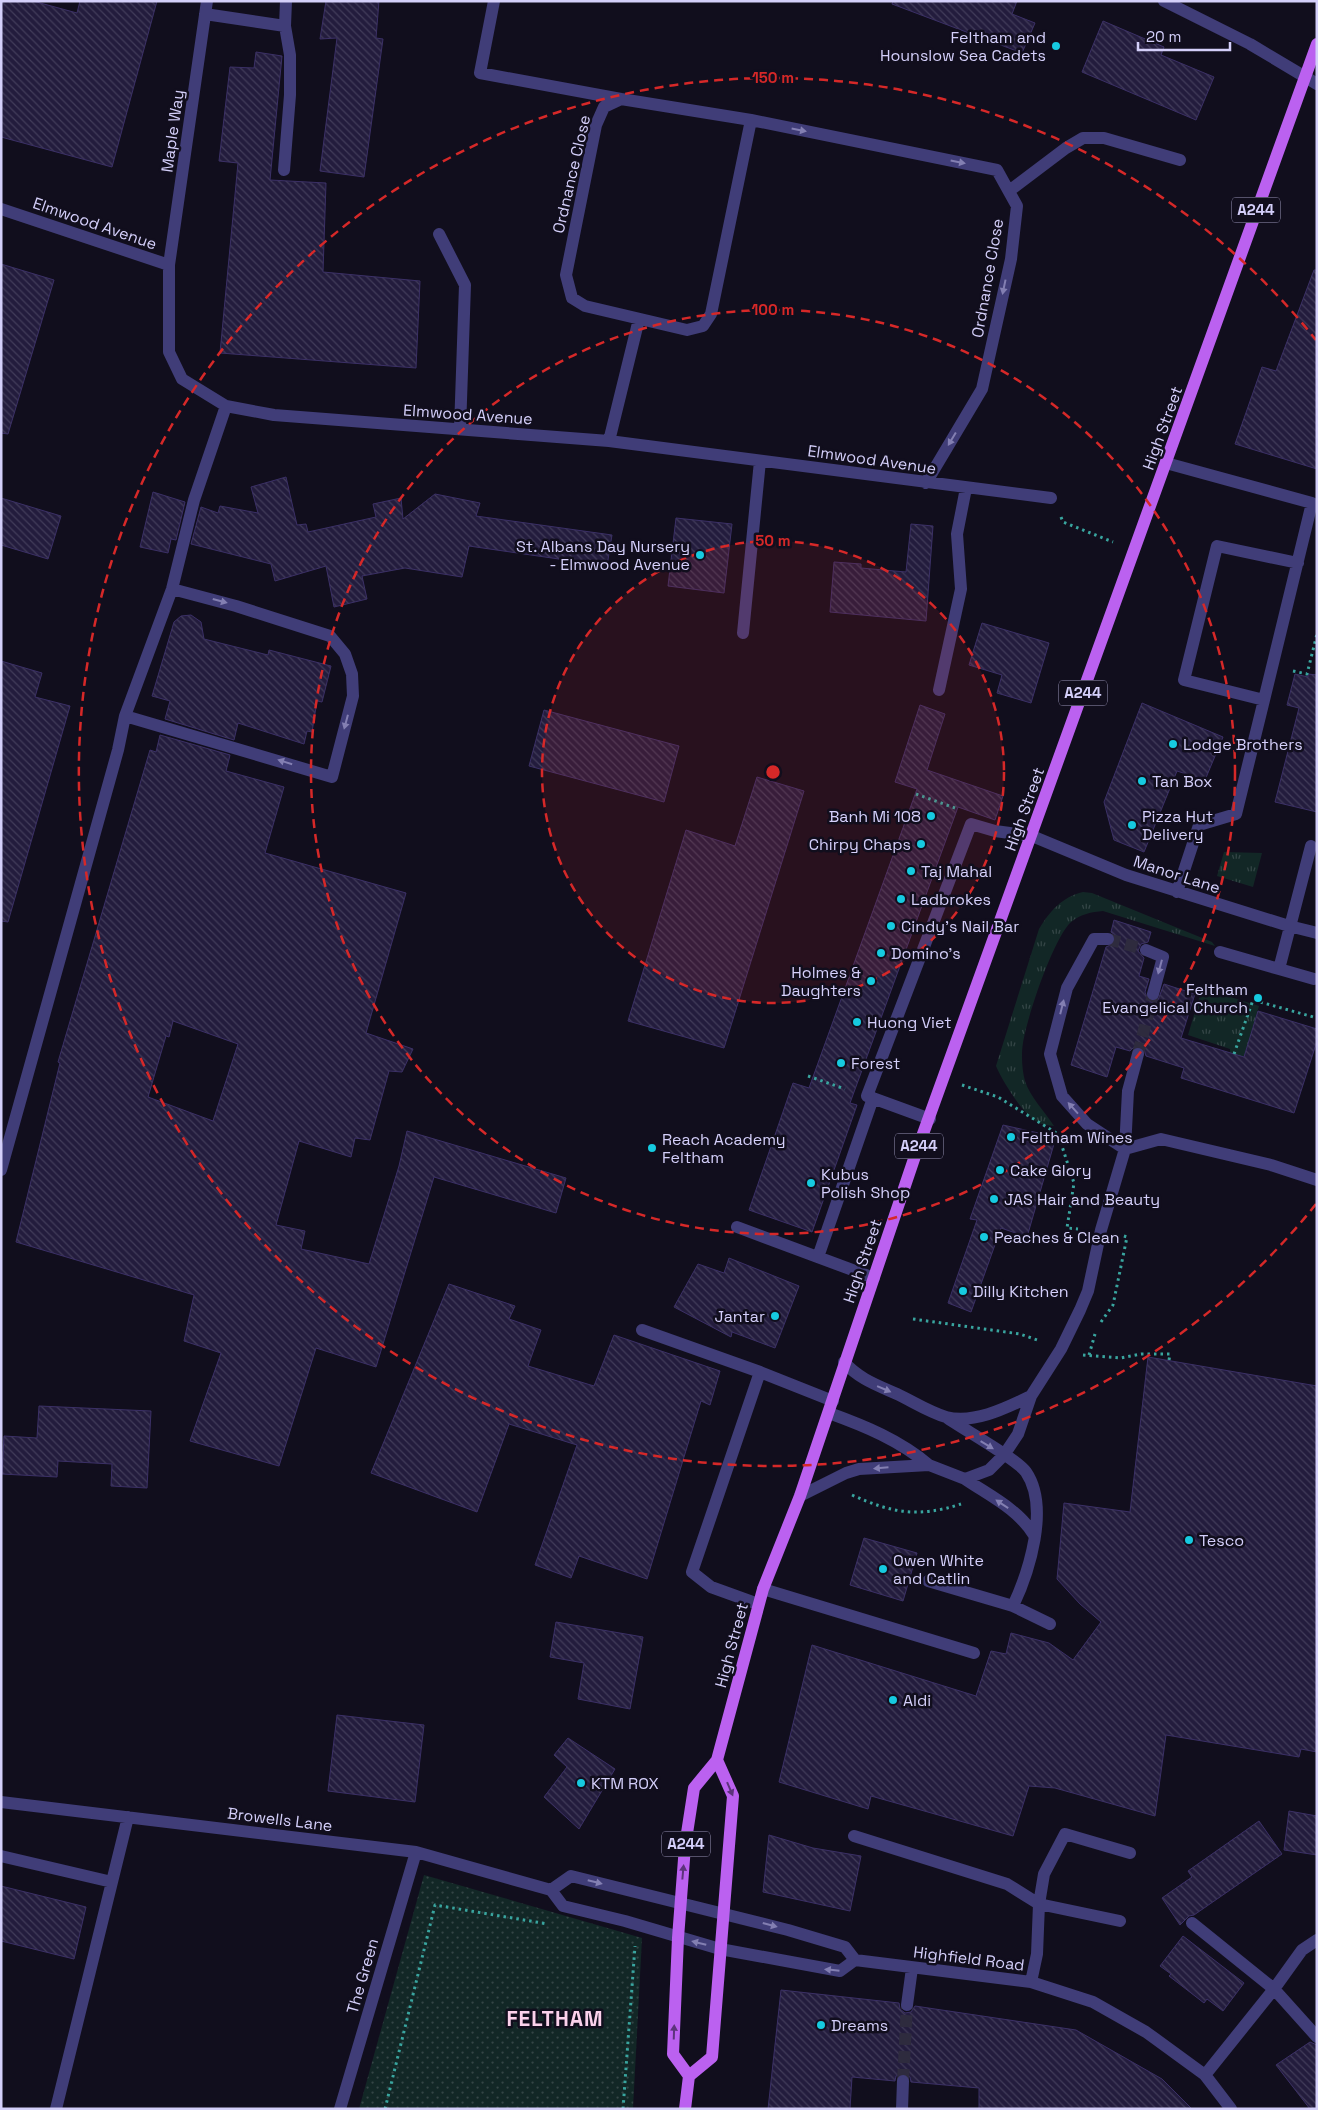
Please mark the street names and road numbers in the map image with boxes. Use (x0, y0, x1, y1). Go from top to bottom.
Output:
street label: Maple Way (156, 88, 189, 174)
street label: Ordnance Close (548, 113, 595, 235)
street label: Elmwood Avenue (30, 192, 160, 255)
road number: A244 (1232, 198, 1280, 222)
street label: Ordnance Close (967, 217, 1008, 339)
street label: High Street (1138, 383, 1187, 473)
street label: Elmwood Avenue (403, 399, 533, 429)
street label: Elmwood Avenue (806, 440, 938, 479)
road number: A244 (1059, 680, 1107, 706)
street label: High Street (1000, 764, 1049, 854)
street label: Manor Lane (1131, 851, 1223, 898)
road number: A244 (895, 1134, 943, 1158)
street label: High Street (838, 1216, 887, 1306)
street label: High Street (710, 1600, 753, 1690)
street label: Browells Lane (226, 1803, 334, 1836)
road number: A244 (662, 1832, 710, 1856)
street label: The Green (342, 1936, 383, 2016)
street label: Highfield Road (912, 1941, 1026, 1976)

